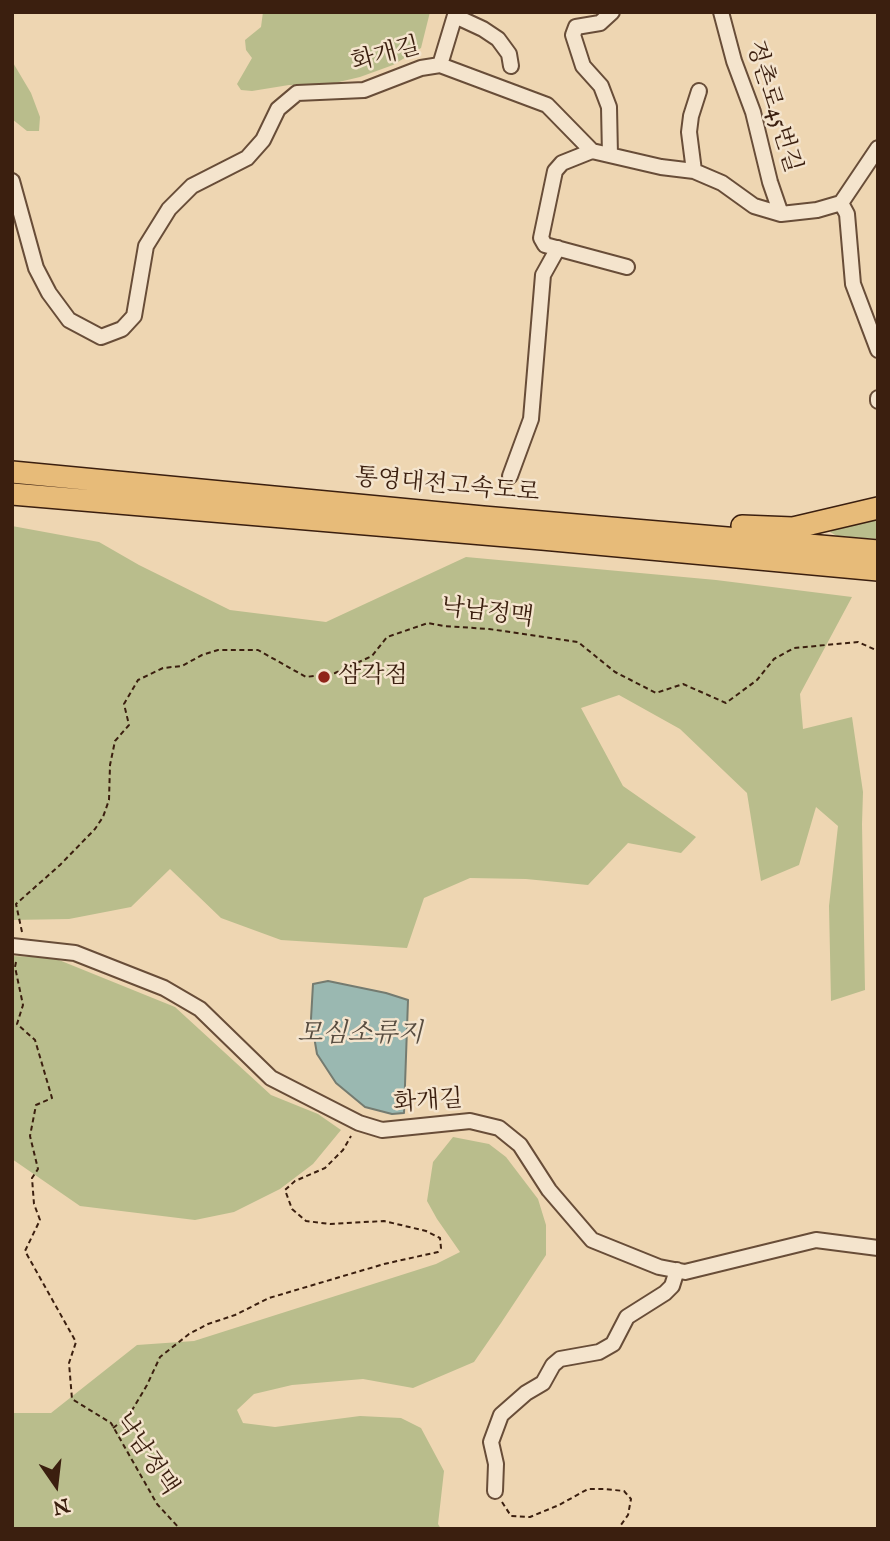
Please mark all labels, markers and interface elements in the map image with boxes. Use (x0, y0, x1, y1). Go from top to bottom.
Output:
street label: 화개길 (349, 33, 423, 79)
street label: 정촌로45번길 (738, 38, 806, 176)
street label: 통영대전고속도로 (353, 465, 541, 509)
street label: 낙남정맥 (439, 594, 535, 634)
place label: 삼각점 (338, 663, 408, 691)
marker: 삼각점 (316, 669, 332, 685)
water label: 모심소류지 (297, 1020, 423, 1052)
street label: 화개길 (392, 1086, 464, 1120)
street label: 낙남정맥 (107, 1409, 183, 1501)
north arrow (21, 1450, 91, 1520)
text: N (50, 1492, 72, 1519)

